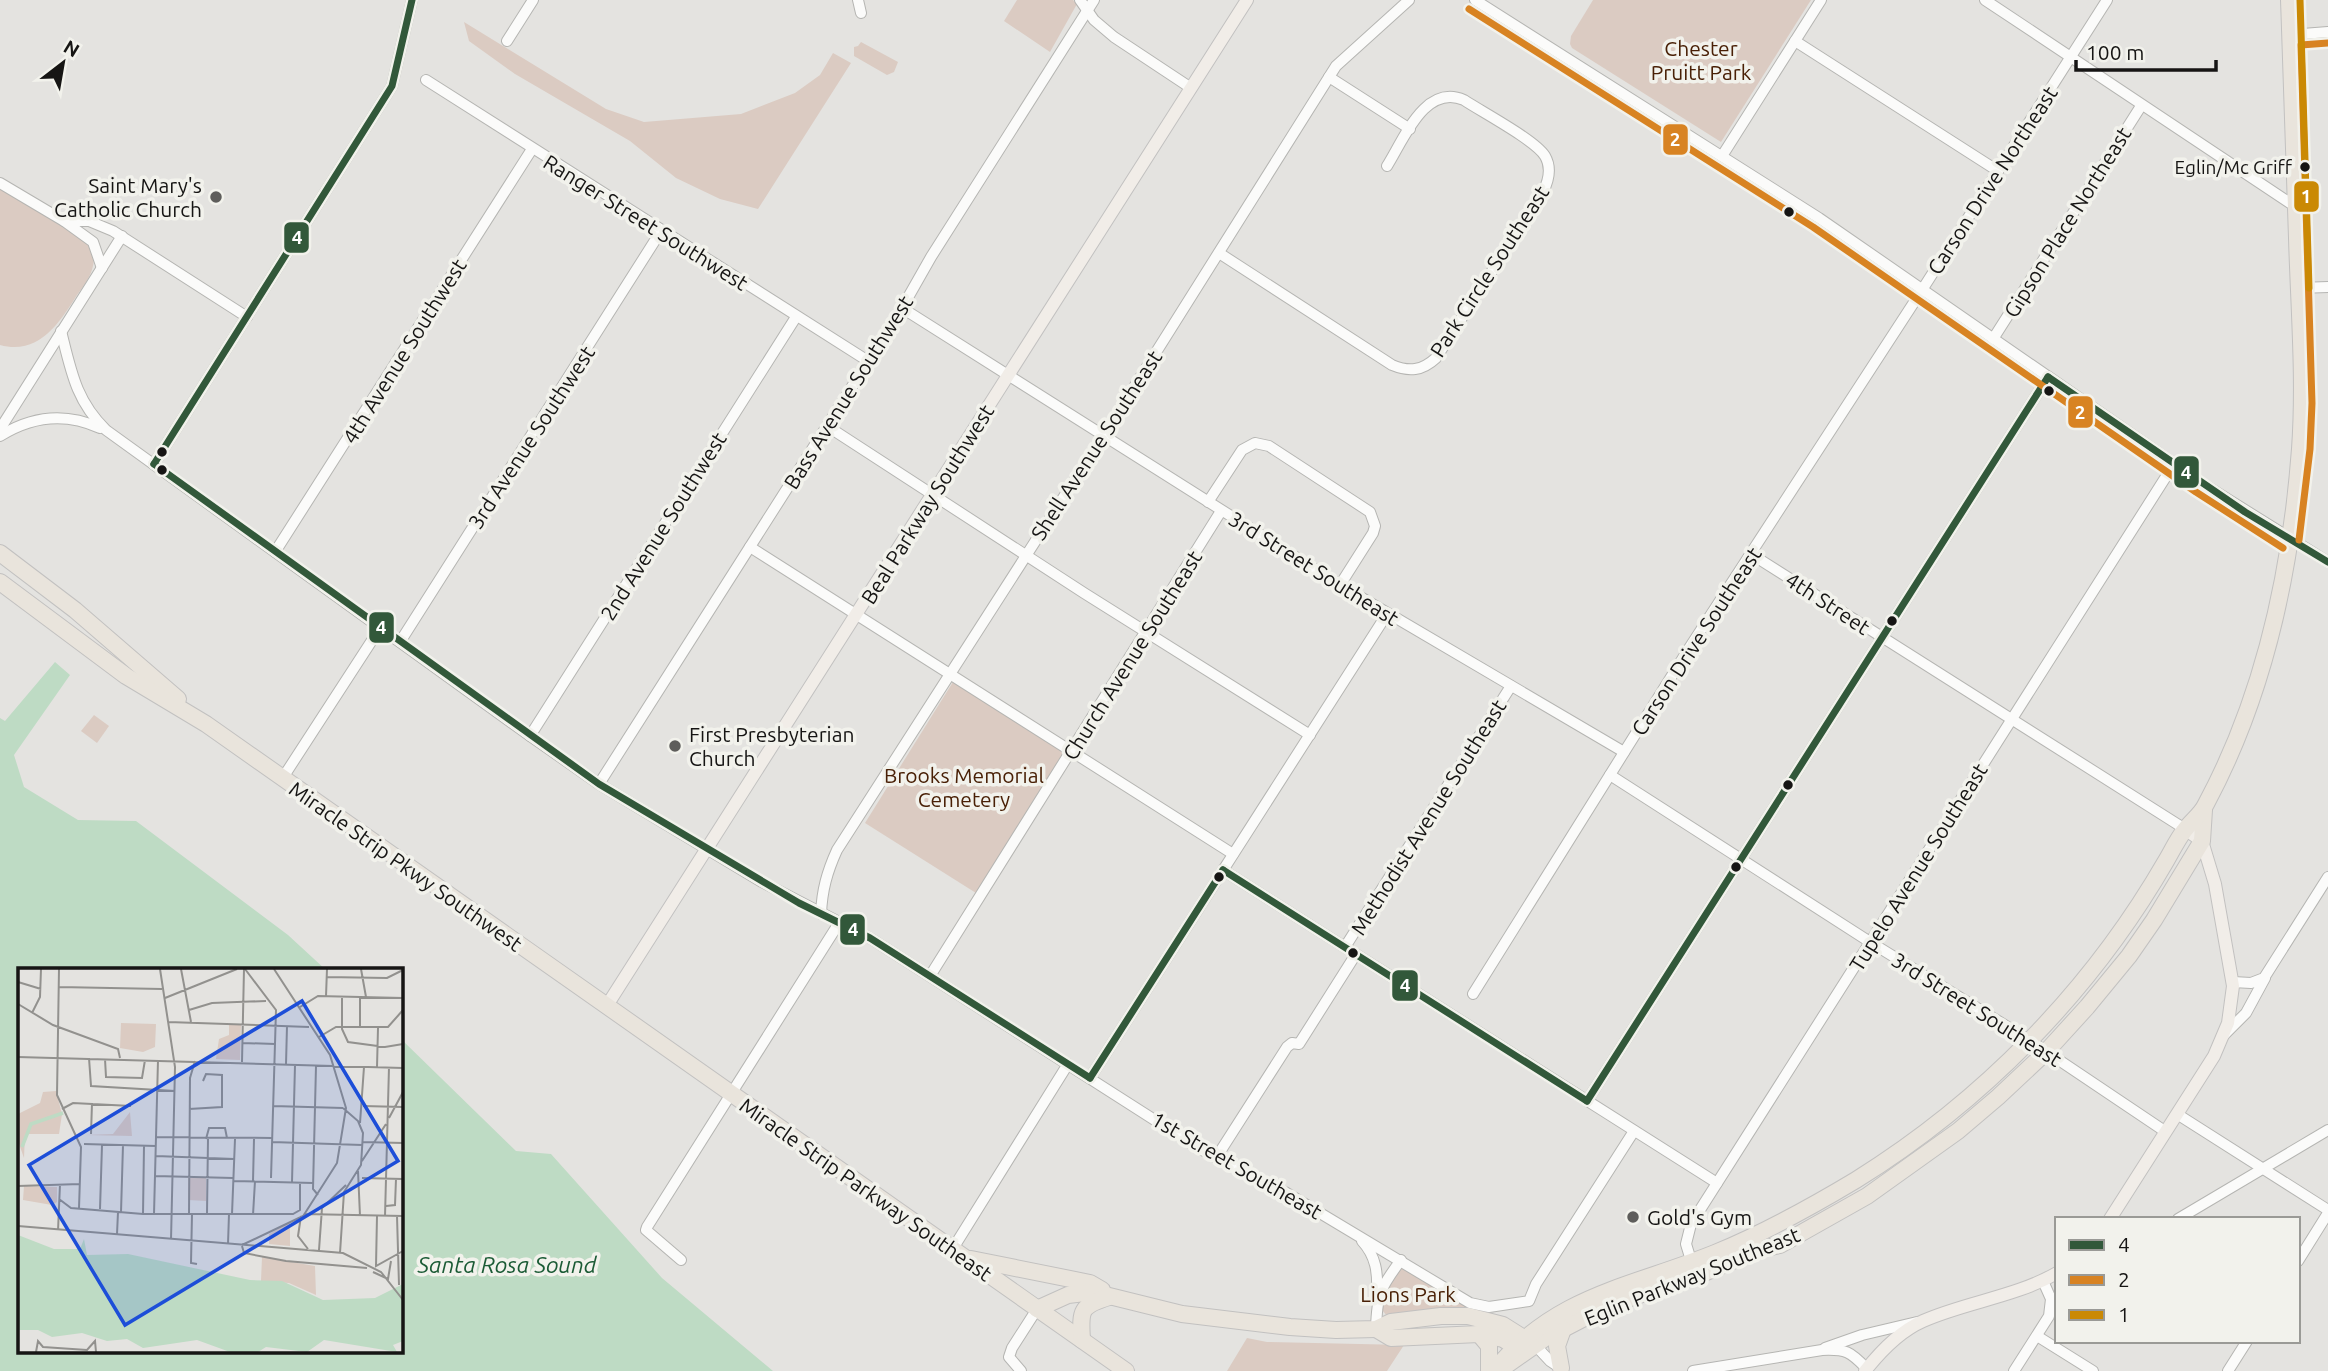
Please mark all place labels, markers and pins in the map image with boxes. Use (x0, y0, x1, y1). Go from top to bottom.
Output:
place label: Eglin/Mc Griff (2175, 156, 2293, 178)
marker: Eglin/Mc Griff (2298, 160, 2312, 174)
place label: Saint Mary's Catholic Church (54, 173, 202, 221)
marker: Saint Mary's Catholic Church (208, 189, 224, 205)
unlabelled marker (1782, 205, 1796, 219)
unlabelled marker (2042, 384, 2056, 398)
unlabelled marker (155, 445, 169, 459)
unlabelled marker (155, 463, 169, 477)
unlabelled marker (1885, 614, 1899, 628)
place label: First Presbyterian Church (689, 722, 855, 770)
marker: First Presbyterian Church (667, 738, 683, 754)
unlabelled marker (1781, 778, 1795, 792)
unlabelled marker (1729, 860, 1743, 874)
unlabelled marker (1212, 870, 1226, 884)
unlabelled marker (1346, 946, 1360, 960)
place label: Gold's Gym (1647, 1205, 1752, 1229)
marker: Gold's Gym (1625, 1209, 1641, 1225)

